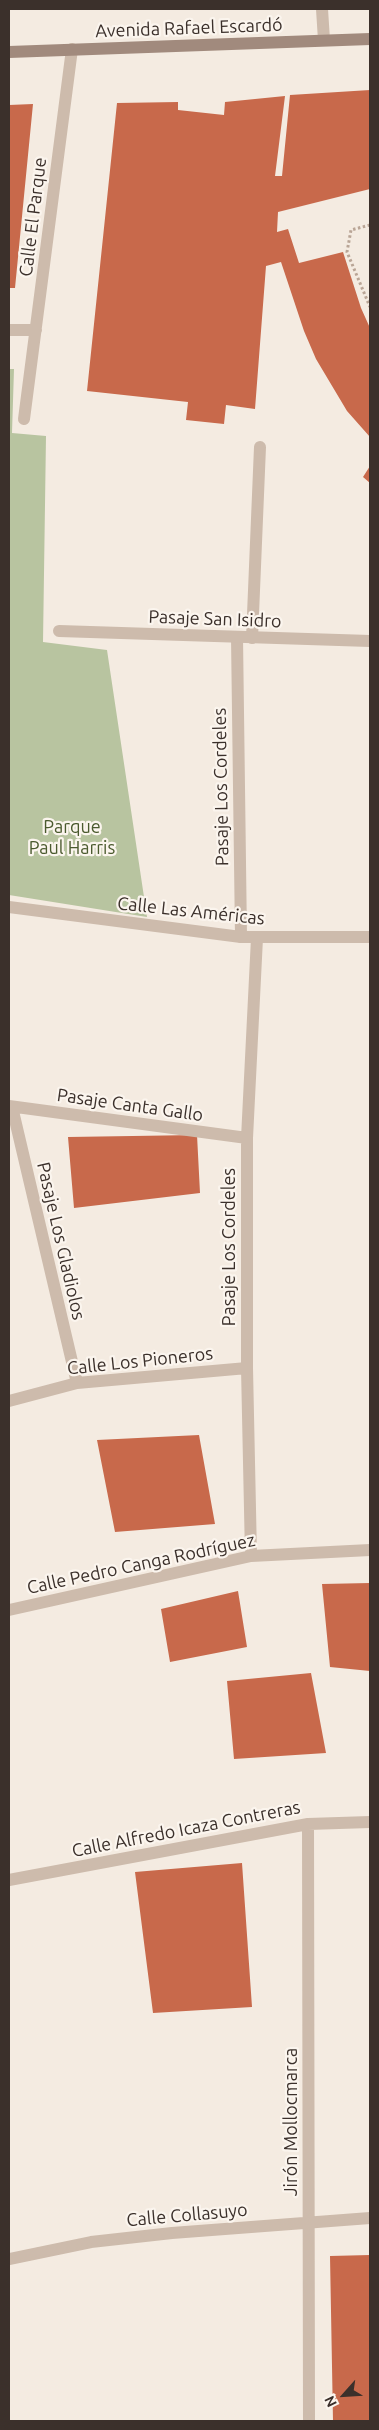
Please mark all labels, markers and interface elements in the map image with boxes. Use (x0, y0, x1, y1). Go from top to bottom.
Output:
street label: Avenida Rafael Escardó (95, 14, 283, 42)
street label: Calle El Parque (15, 156, 51, 278)
street label: Pasaje San Isidro (148, 606, 282, 632)
street label: Pasaje Los Cordeles (209, 708, 233, 866)
park label: Parque Paul Harris (29, 816, 115, 859)
street label: Calle Las Américas (116, 893, 266, 929)
street label: Pasaje Canta Gallo (55, 1084, 205, 1126)
street label: Pasaje Los Gladiolos (32, 1160, 90, 1322)
street label: Pasaje Los Cordeles (218, 1168, 240, 1326)
street label: Calle Los Pioneros (66, 1343, 214, 1379)
street label: Calle Pedro Canga Rodríguez (25, 1529, 257, 1599)
street label: Calle Alfredo Icaza Contreras (70, 1796, 302, 1862)
street label: Jirón Mollocmarca (280, 2048, 302, 2196)
street label: Calle Collasuyo (126, 2199, 248, 2231)
north arrow (319, 2370, 369, 2420)
text: N (321, 2393, 340, 2410)

